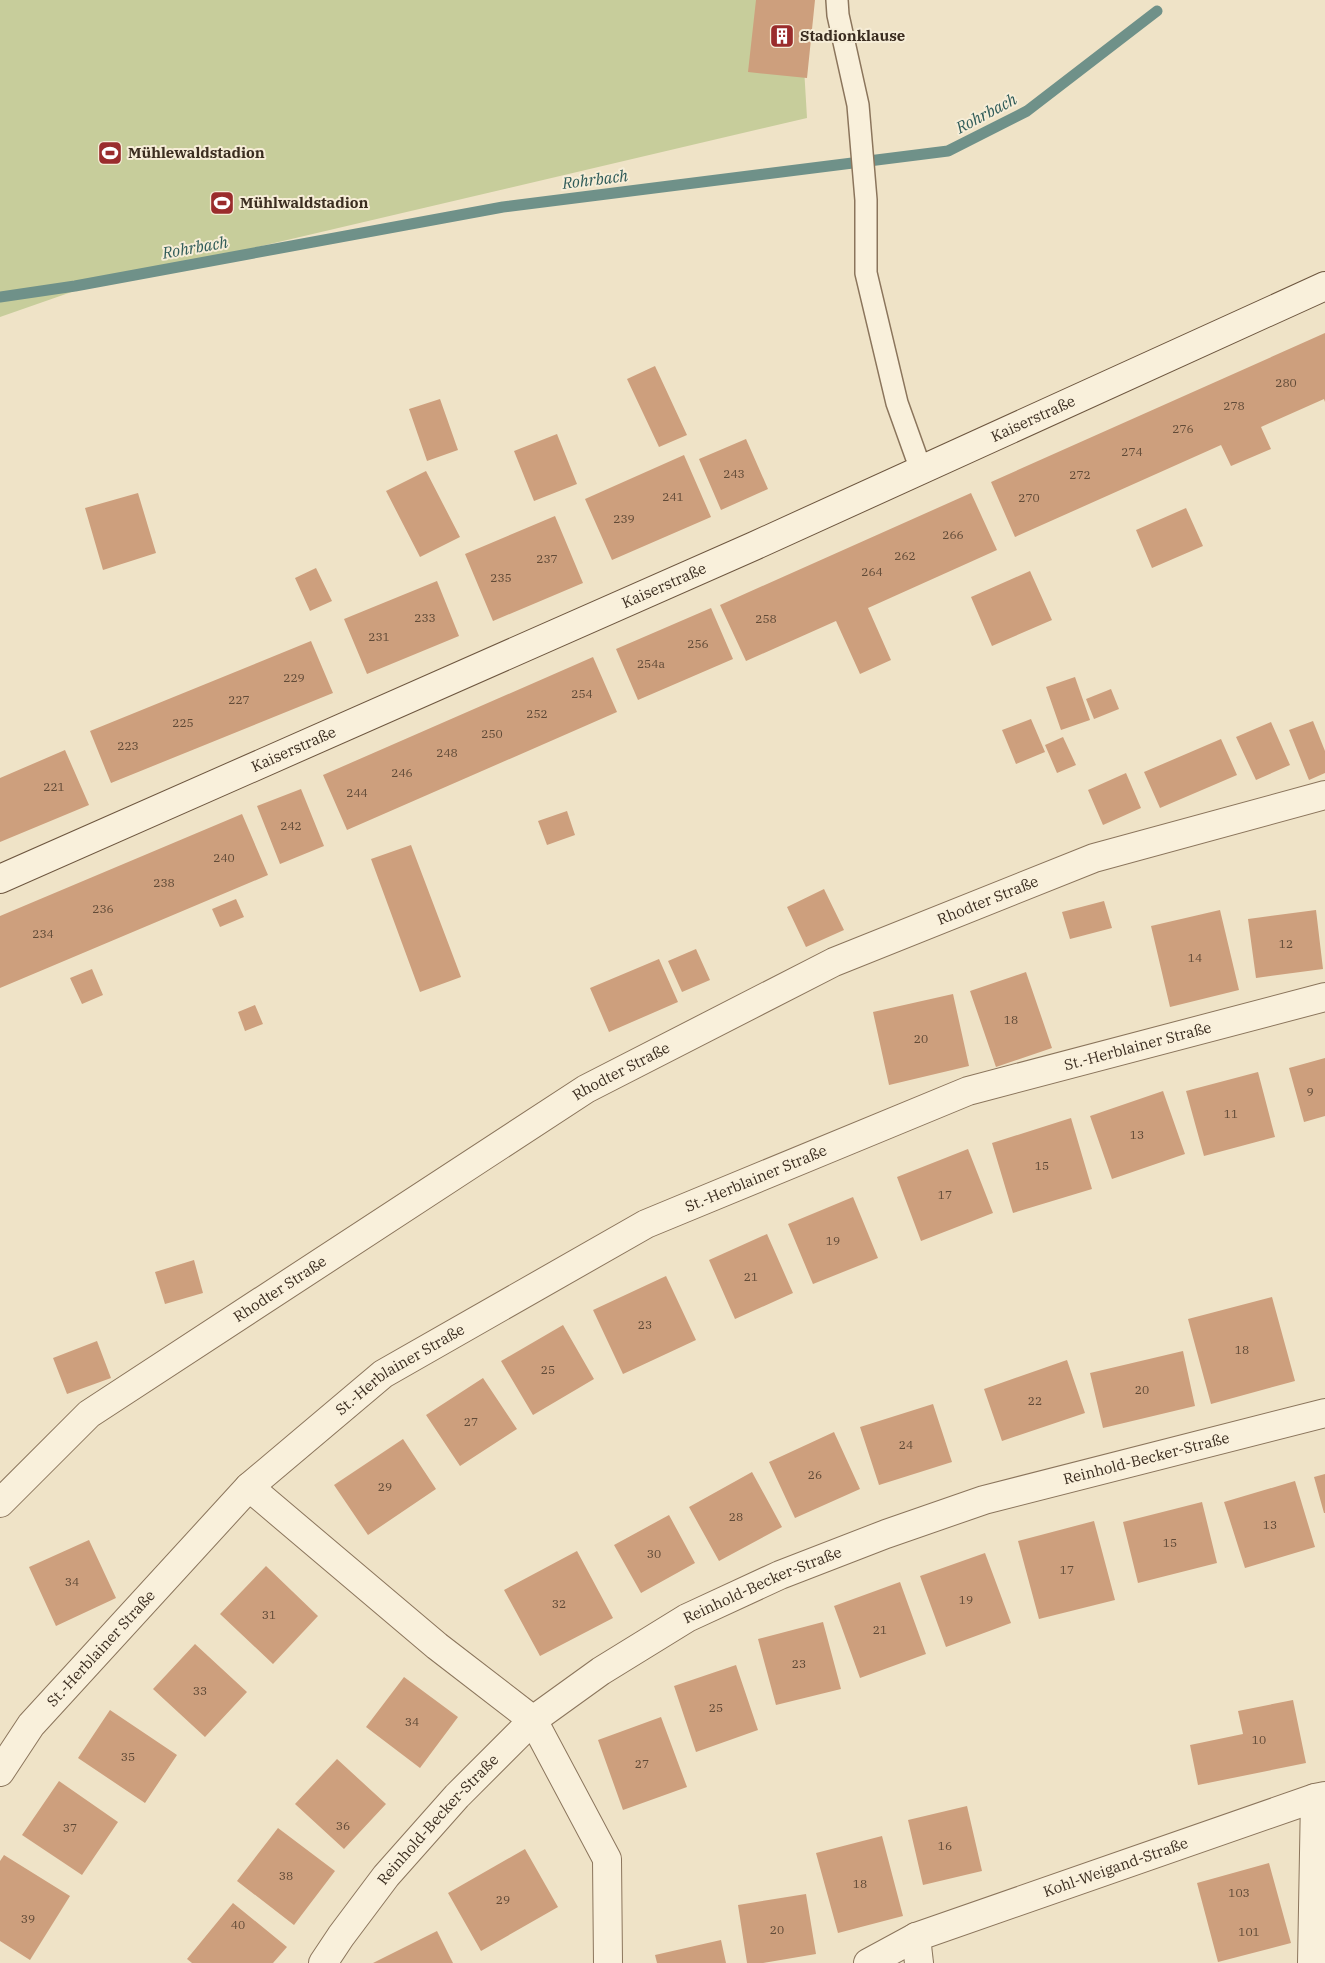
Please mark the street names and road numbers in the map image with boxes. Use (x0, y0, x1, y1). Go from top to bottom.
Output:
street label: Kaiserstraße (988, 391, 1078, 446)
street label: Kaiserstraße (619, 558, 709, 612)
street label: Kaiserstraße (248, 722, 339, 776)
street label: Rhodter Straße (934, 871, 1041, 929)
street label: St.-Herblainer Straße (1062, 1017, 1213, 1074)
street label: Rhodter Straße (568, 1038, 673, 1104)
street label: St.-Herblainer Straße (682, 1140, 829, 1216)
street label: Rhodter Straße (230, 1251, 330, 1326)
street label: St.-Herblainer Straße (331, 1320, 468, 1419)
street label: Reinhold-Becker-Straße (1061, 1428, 1231, 1488)
street label: Reinhold-Becker-Straße (680, 1542, 844, 1627)
street label: St.-Herblainer Straße (42, 1586, 159, 1711)
street label: Reinhold-Becker-Straße (373, 1750, 502, 1888)
street label: Kohl-Weigand-Straße (1041, 1833, 1190, 1901)

